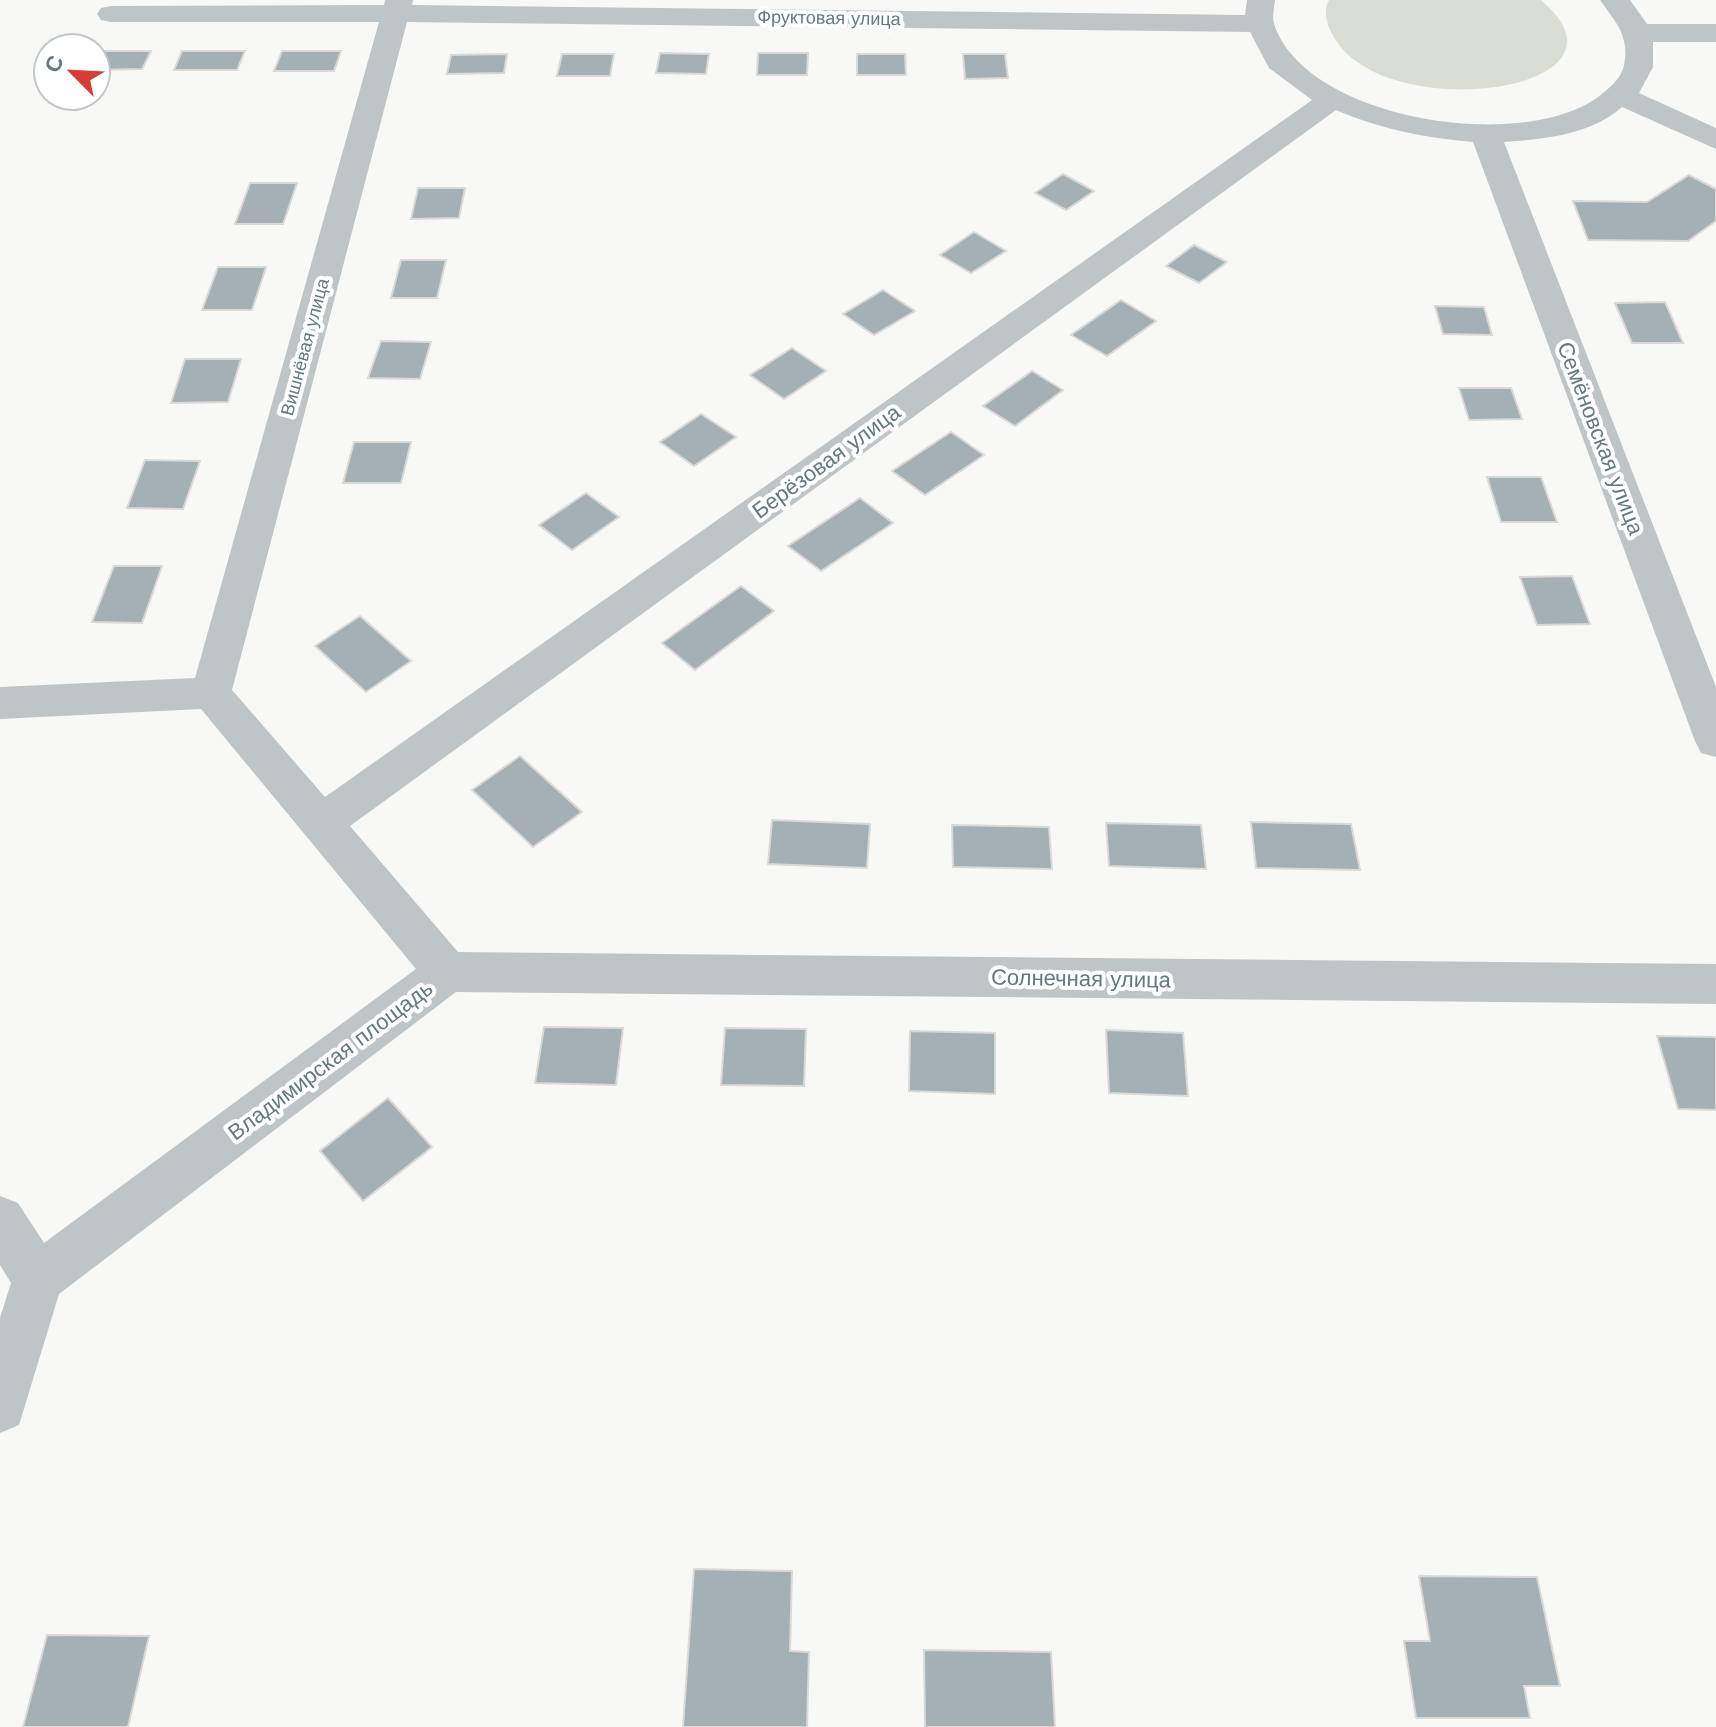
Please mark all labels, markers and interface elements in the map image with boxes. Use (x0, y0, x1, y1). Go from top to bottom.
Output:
street label: Фруктовая улица (757, 6, 902, 29)
north arrow (32, 32, 112, 112)
text: С (40, 52, 69, 76)
street label: Вишнёвая улица (276, 275, 333, 418)
street label: Семёновская улица (1552, 338, 1649, 539)
street label: Берёзовая улица (747, 399, 906, 523)
street label: Солнечная улица (991, 964, 1172, 993)
street label: Владимирская площадь (223, 975, 437, 1145)

